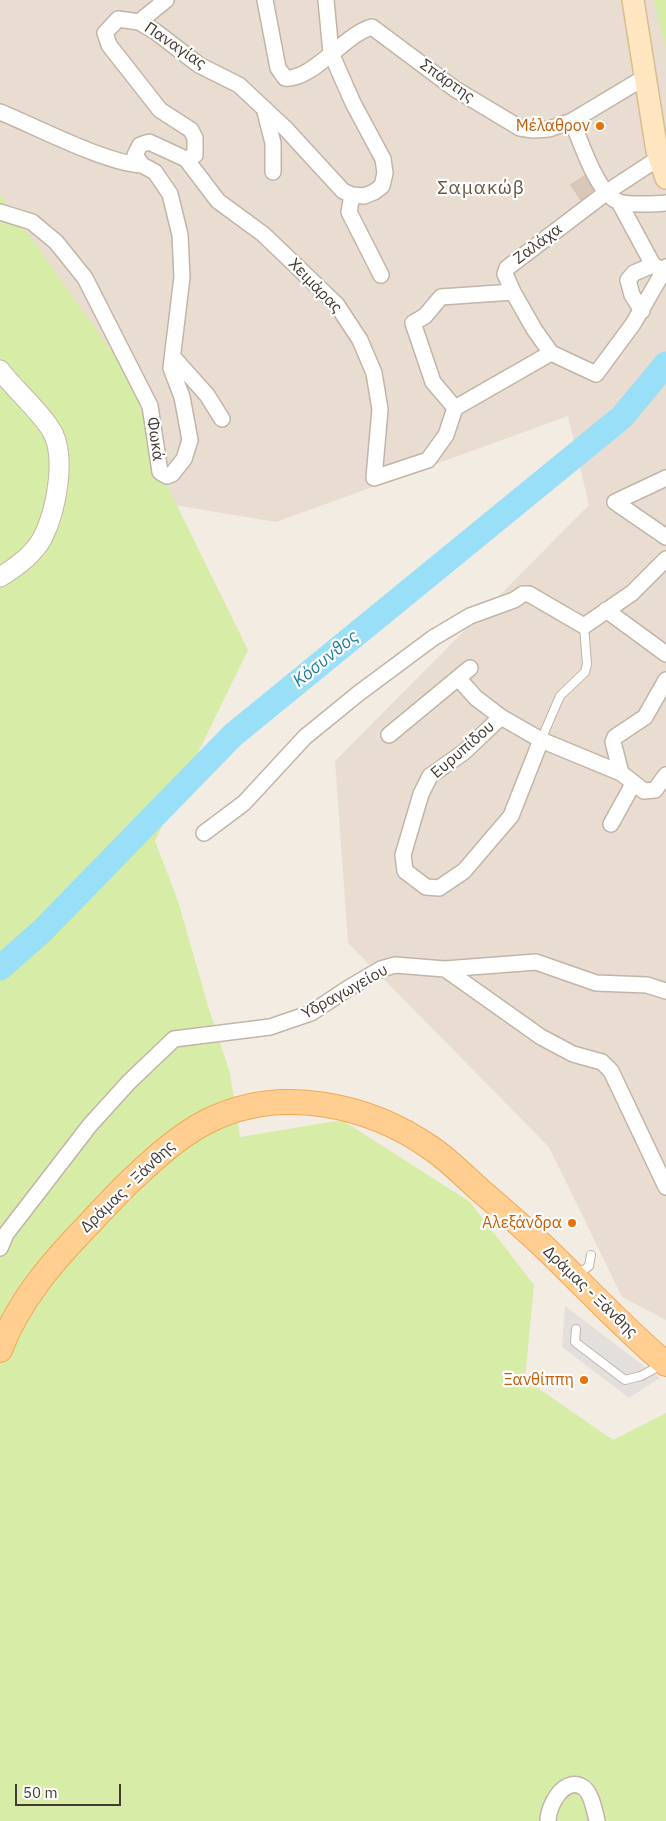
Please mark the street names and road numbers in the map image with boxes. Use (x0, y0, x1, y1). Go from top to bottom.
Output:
street label: Παναγίας (140, 18, 210, 74)
street label: Σπάρτης (416, 55, 478, 107)
street label: Ζαλάχα (510, 220, 566, 268)
street label: Χειμάρας (284, 255, 346, 317)
street label: Φωκά (142, 416, 168, 462)
street label: Ευρυπίδου (427, 717, 499, 783)
street label: Υδραγωγείου (299, 960, 391, 1024)
street label: Δράμας - Ξάνθης (77, 1137, 179, 1237)
street label: Δράμας - Ξάνθης (539, 1242, 641, 1342)

